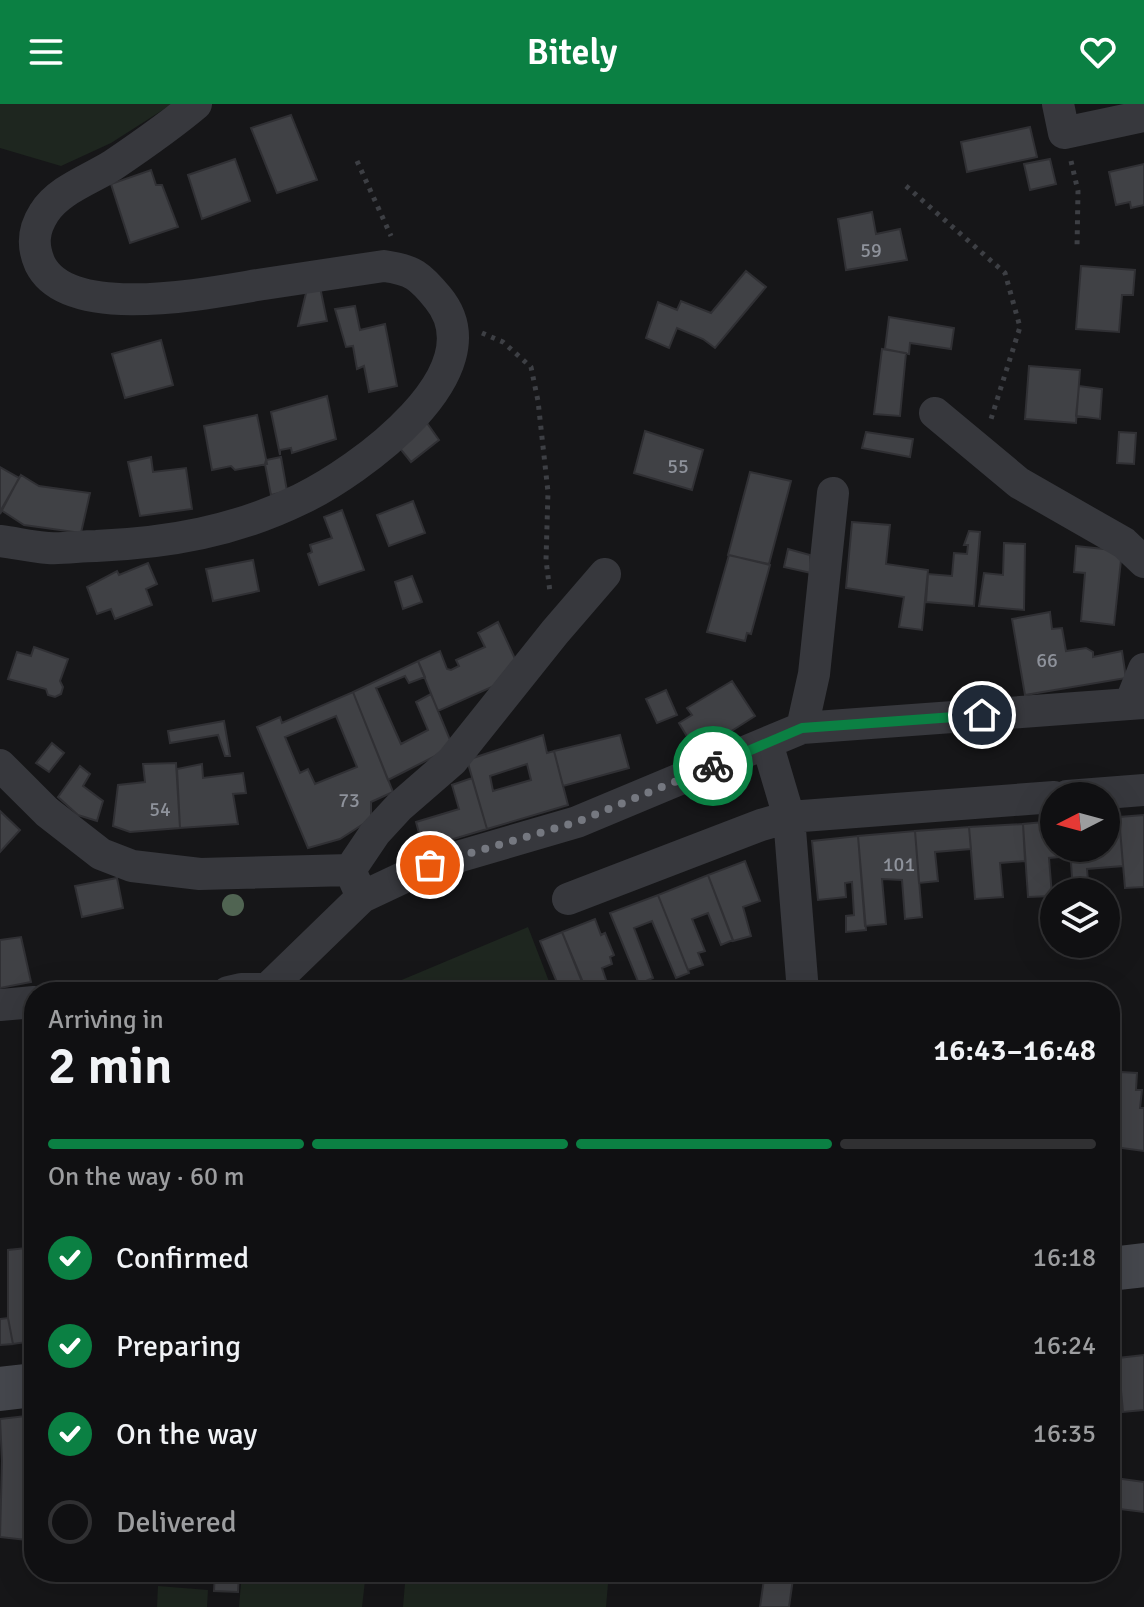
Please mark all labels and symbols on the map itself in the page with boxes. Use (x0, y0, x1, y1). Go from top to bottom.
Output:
house number: 59 (860, 238, 882, 263)
house number: 55 (667, 454, 689, 479)
house number: 66 (1036, 648, 1058, 673)
pin (948, 681, 1016, 749)
courier (673, 726, 753, 806)
north arrow (1040, 782, 1120, 862)
house number: 73 (338, 788, 360, 813)
house number: 54 (149, 797, 171, 822)
pin (396, 831, 464, 899)
house number: 101 (883, 852, 915, 877)

